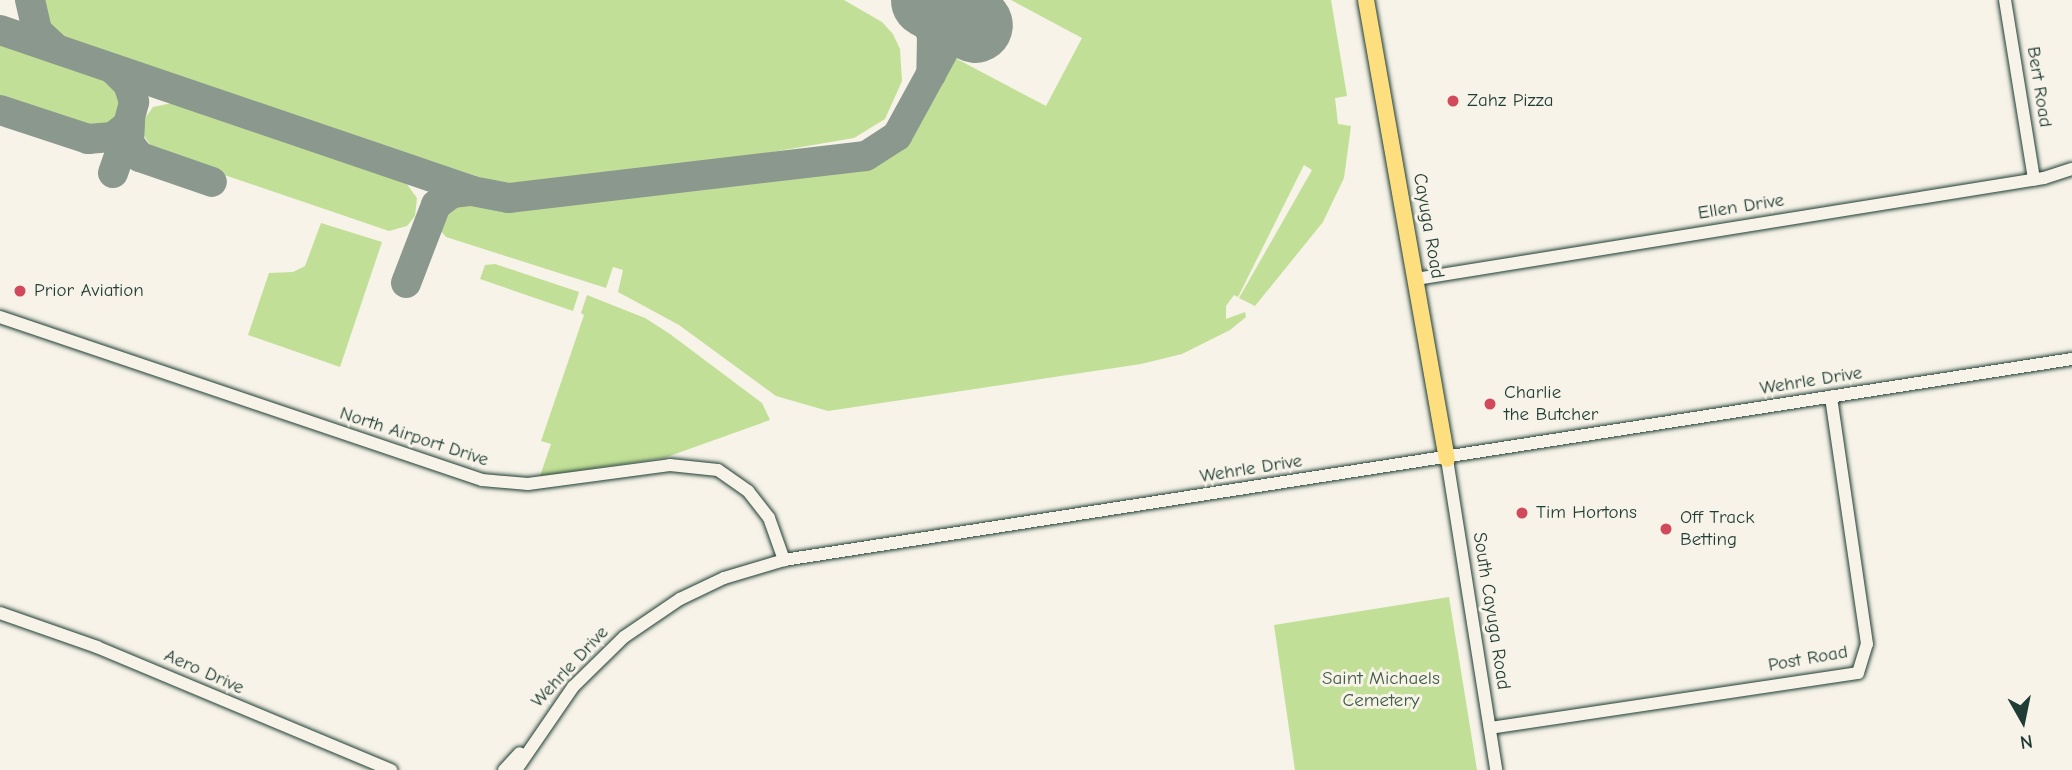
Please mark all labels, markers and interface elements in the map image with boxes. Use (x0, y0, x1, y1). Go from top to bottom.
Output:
street label: Bert Road (2021, 45, 2057, 129)
place label: Zahz Pizza (1467, 90, 1553, 112)
marker: Zahz Pizza (1445, 93, 1461, 109)
street label: Cayuga Road (1407, 171, 1449, 281)
street label: Ellen Drive (1696, 189, 1786, 225)
place label: Prior Aviation (34, 280, 144, 302)
marker: Prior Aviation (12, 283, 28, 299)
street label: Wehrle Drive (1758, 362, 1864, 400)
place label: Charlie the Butcher (1504, 382, 1598, 426)
marker: Charlie the Butcher (1482, 396, 1498, 412)
street label: North Airport Drive (337, 402, 491, 472)
street label: Wehrle Drive (1198, 450, 1304, 488)
place label: Tim Hortons (1536, 502, 1637, 524)
marker: Tim Hortons (1514, 505, 1530, 521)
place label: Off Track Betting (1680, 507, 1754, 551)
marker: Off Track Betting (1658, 521, 1674, 537)
street label: South Cayuga Road (1467, 531, 1515, 691)
street label: Wehrle Drive (526, 621, 614, 713)
street label: Post Road (1766, 641, 1850, 677)
street label: Aero Drive (161, 644, 247, 700)
park label: Saint Michaels Cemetery (1322, 668, 1440, 712)
north arrow (1988, 686, 2058, 756)
text: N (2018, 730, 2034, 754)

